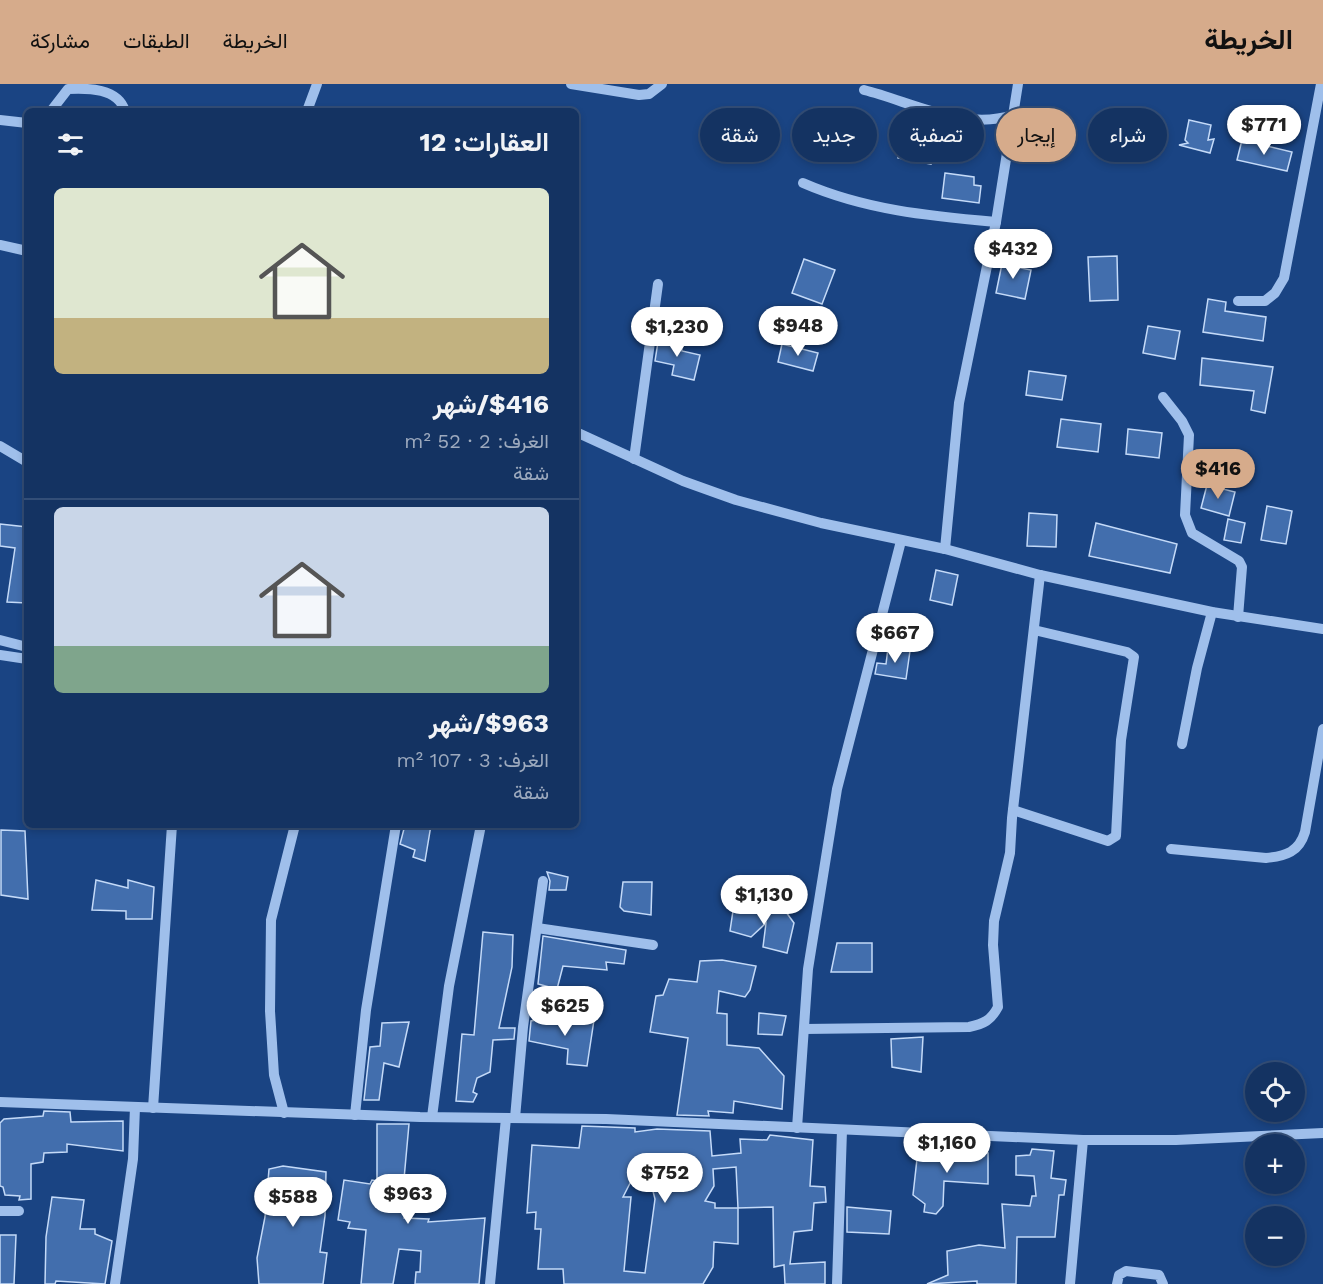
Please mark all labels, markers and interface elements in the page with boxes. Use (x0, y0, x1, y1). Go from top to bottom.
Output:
text: الخريطة (1204, 23, 1293, 56)
text: مشاركة (30, 28, 90, 53)
text: الطبقات (123, 28, 190, 53)
text: الخريطة (223, 28, 288, 53)
pin: $771 (1228, 105, 1300, 156)
chip: شقة (700, 108, 780, 162)
chip: جديد (792, 108, 877, 162)
chip: تصفية (889, 108, 984, 162)
chip: إيجار (996, 108, 1076, 162)
chip: شراء (1088, 108, 1167, 162)
text: $771 (1241, 112, 1287, 136)
text: العقارات: 12 (420, 127, 549, 157)
icon: filters (54, 128, 87, 161)
icon: home (248, 227, 356, 335)
pin: $432 (977, 229, 1049, 280)
text: $432 (988, 236, 1038, 260)
pin: $948 (762, 306, 834, 357)
pin: $1,230 (628, 307, 726, 358)
text: $948 (773, 313, 823, 337)
text: $1,230 (645, 314, 709, 338)
text: $416/شهر (433, 389, 549, 419)
text: الغرف: 2 · 52 m² (404, 429, 549, 453)
pin: $416 (1182, 449, 1254, 500)
text: $416 (1195, 456, 1241, 480)
text: شقة (513, 461, 549, 485)
icon: home (248, 546, 356, 654)
pin: $667 (859, 613, 931, 664)
text: $667 (870, 620, 920, 644)
text: $963/شهر (429, 708, 549, 738)
text: الغرف: 3 · 107 m² (397, 748, 549, 772)
text: شقة (513, 780, 549, 804)
pin: $1,130 (715, 875, 813, 926)
text: $1,130 (735, 882, 793, 906)
pin: $625 (529, 986, 601, 1037)
text: $625 (541, 993, 589, 1017)
map controls (1245, 1062, 1305, 1266)
button: locate (1245, 1062, 1305, 1122)
pin: $1,160 (898, 1123, 996, 1174)
text: $1,160 (917, 1130, 977, 1154)
button: + (1245, 1134, 1305, 1194)
pin: $752 (629, 1153, 701, 1204)
text: $752 (641, 1160, 689, 1184)
pin: $963 (372, 1174, 444, 1225)
pin: $588 (257, 1177, 329, 1228)
text: $963 (383, 1181, 433, 1205)
text: $588 (268, 1184, 318, 1208)
button: − (1245, 1206, 1305, 1266)

